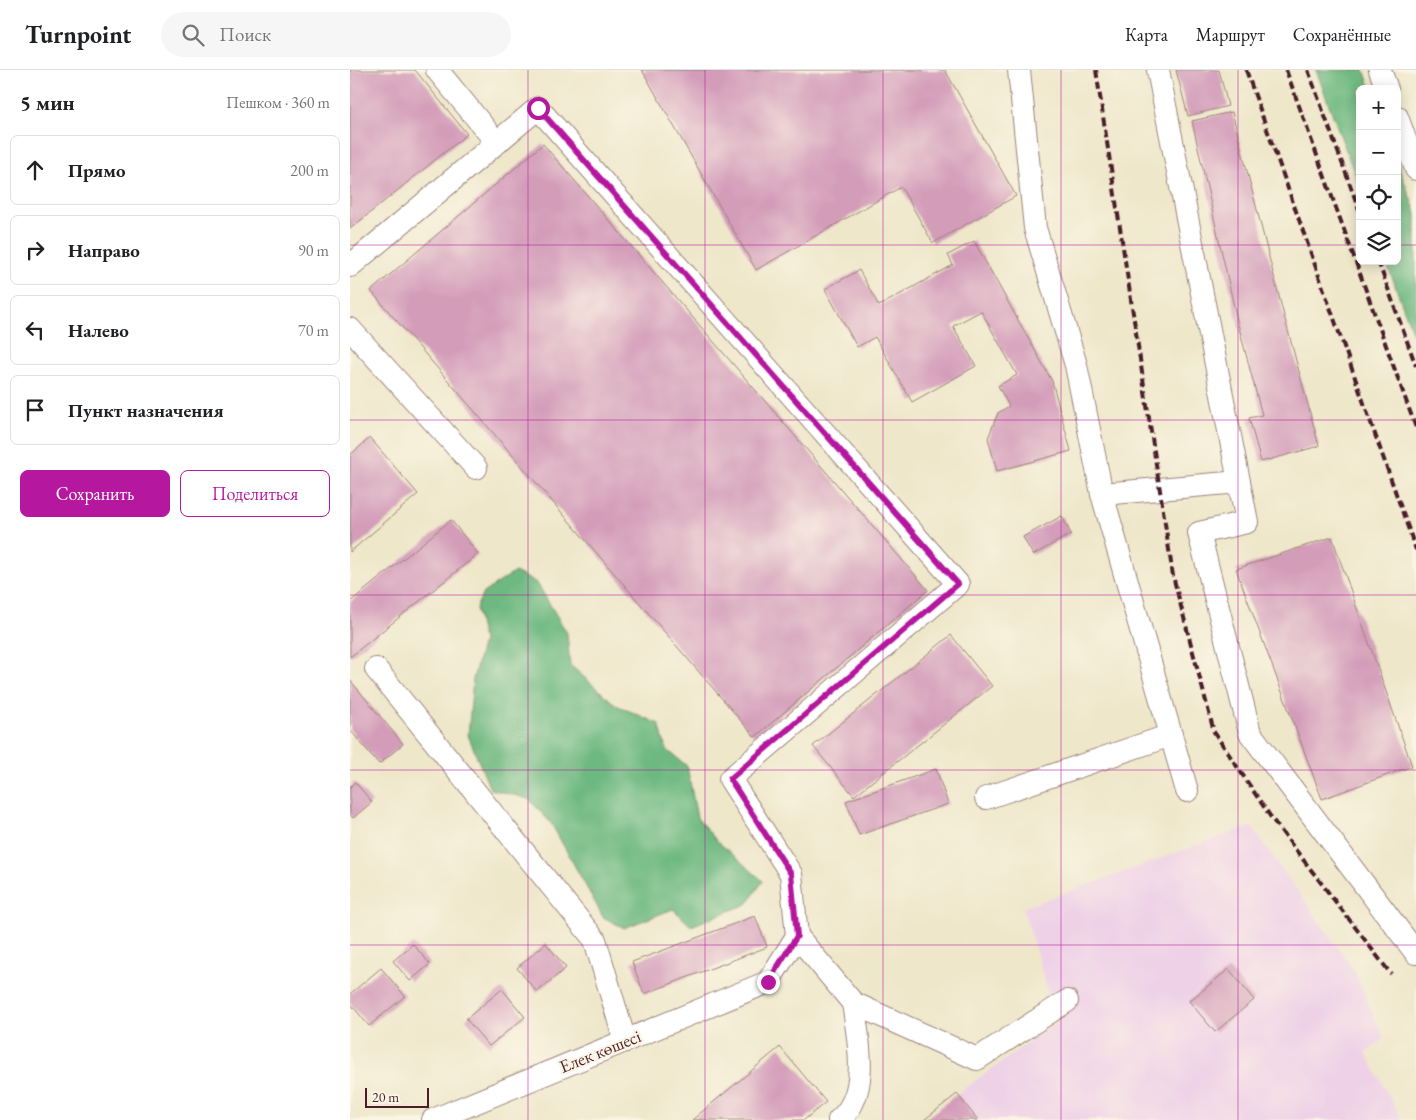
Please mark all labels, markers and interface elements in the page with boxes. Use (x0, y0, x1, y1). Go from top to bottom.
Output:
search box (161, 12, 511, 57)
text: Turnpoint (25, 19, 131, 50)
icon: search (179, 21, 207, 49)
text: Поиск (219, 22, 271, 47)
text: Карта (1125, 23, 1168, 46)
text: Маршрут (1196, 23, 1265, 46)
text: Сохранённые (1293, 23, 1391, 46)
map controls (1356, 85, 1401, 265)
button: + (1356, 85, 1401, 130)
text: 5 мин (20, 89, 75, 116)
text: Пешком · 360 m (226, 92, 330, 113)
route start (527, 97, 550, 120)
button: − (1356, 130, 1401, 175)
icon: ahead (21, 156, 49, 184)
text: Прямо (68, 158, 126, 183)
text: 200 m (290, 160, 329, 181)
button: locate (1356, 175, 1401, 220)
button: layers (1356, 220, 1401, 265)
icon: right (21, 236, 49, 264)
text: Направо (68, 238, 140, 263)
text: 90 m (298, 240, 329, 261)
icon: left (21, 316, 49, 344)
text: Налево (68, 318, 129, 343)
text: 70 m (298, 320, 329, 341)
icon: arrive (21, 396, 49, 424)
text: Пункт назначения (68, 398, 224, 423)
button: Сохранить (20, 470, 170, 517)
button: Поделиться (180, 470, 330, 517)
route end (757, 971, 780, 994)
street label: Елек көшесі (556, 1024, 645, 1078)
scale bar (365, 1085, 429, 1108)
text: 20 m (372, 1088, 399, 1106)

